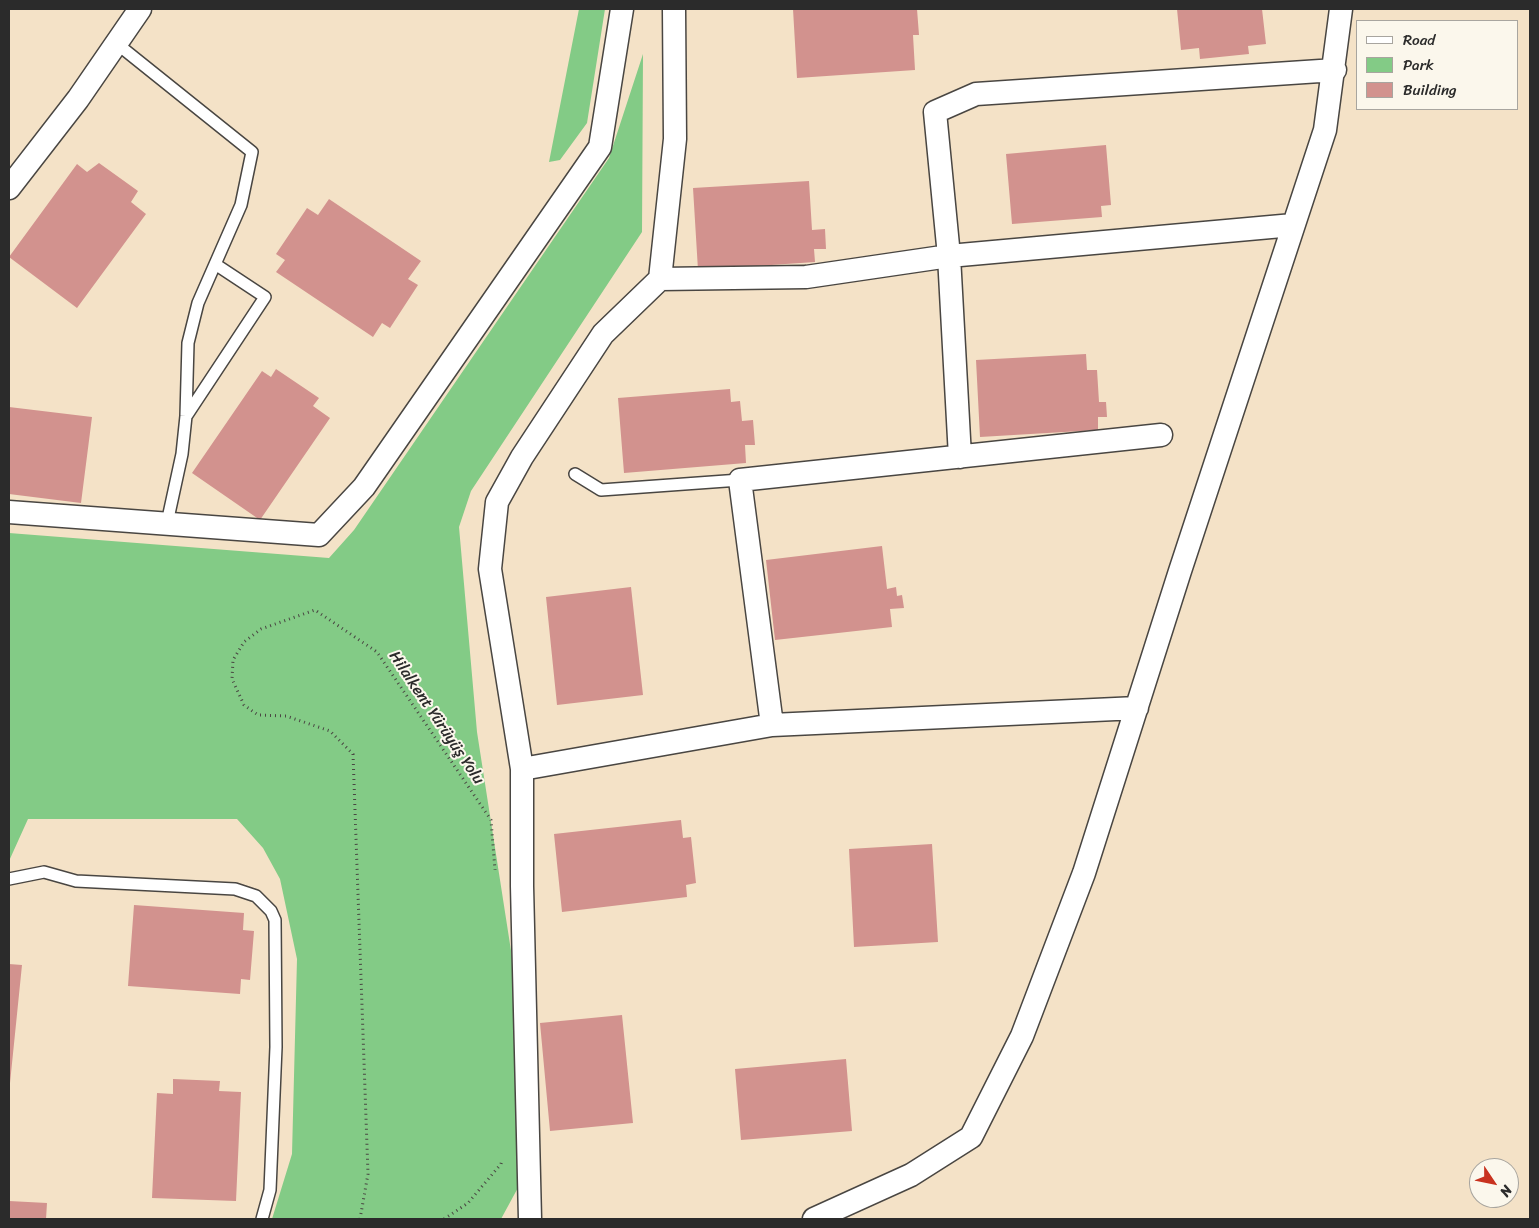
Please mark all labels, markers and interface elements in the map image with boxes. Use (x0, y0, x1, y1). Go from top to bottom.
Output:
legend (1356, 20, 1519, 110)
text: Road (1403, 27, 1435, 53)
text: Park (1403, 52, 1434, 78)
text: Building (1403, 77, 1457, 103)
street label: Hilalkent Yürüyüş Yolu (384, 648, 488, 788)
north arrow (1469, 1158, 1519, 1208)
text: N (1493, 1180, 1519, 1202)

